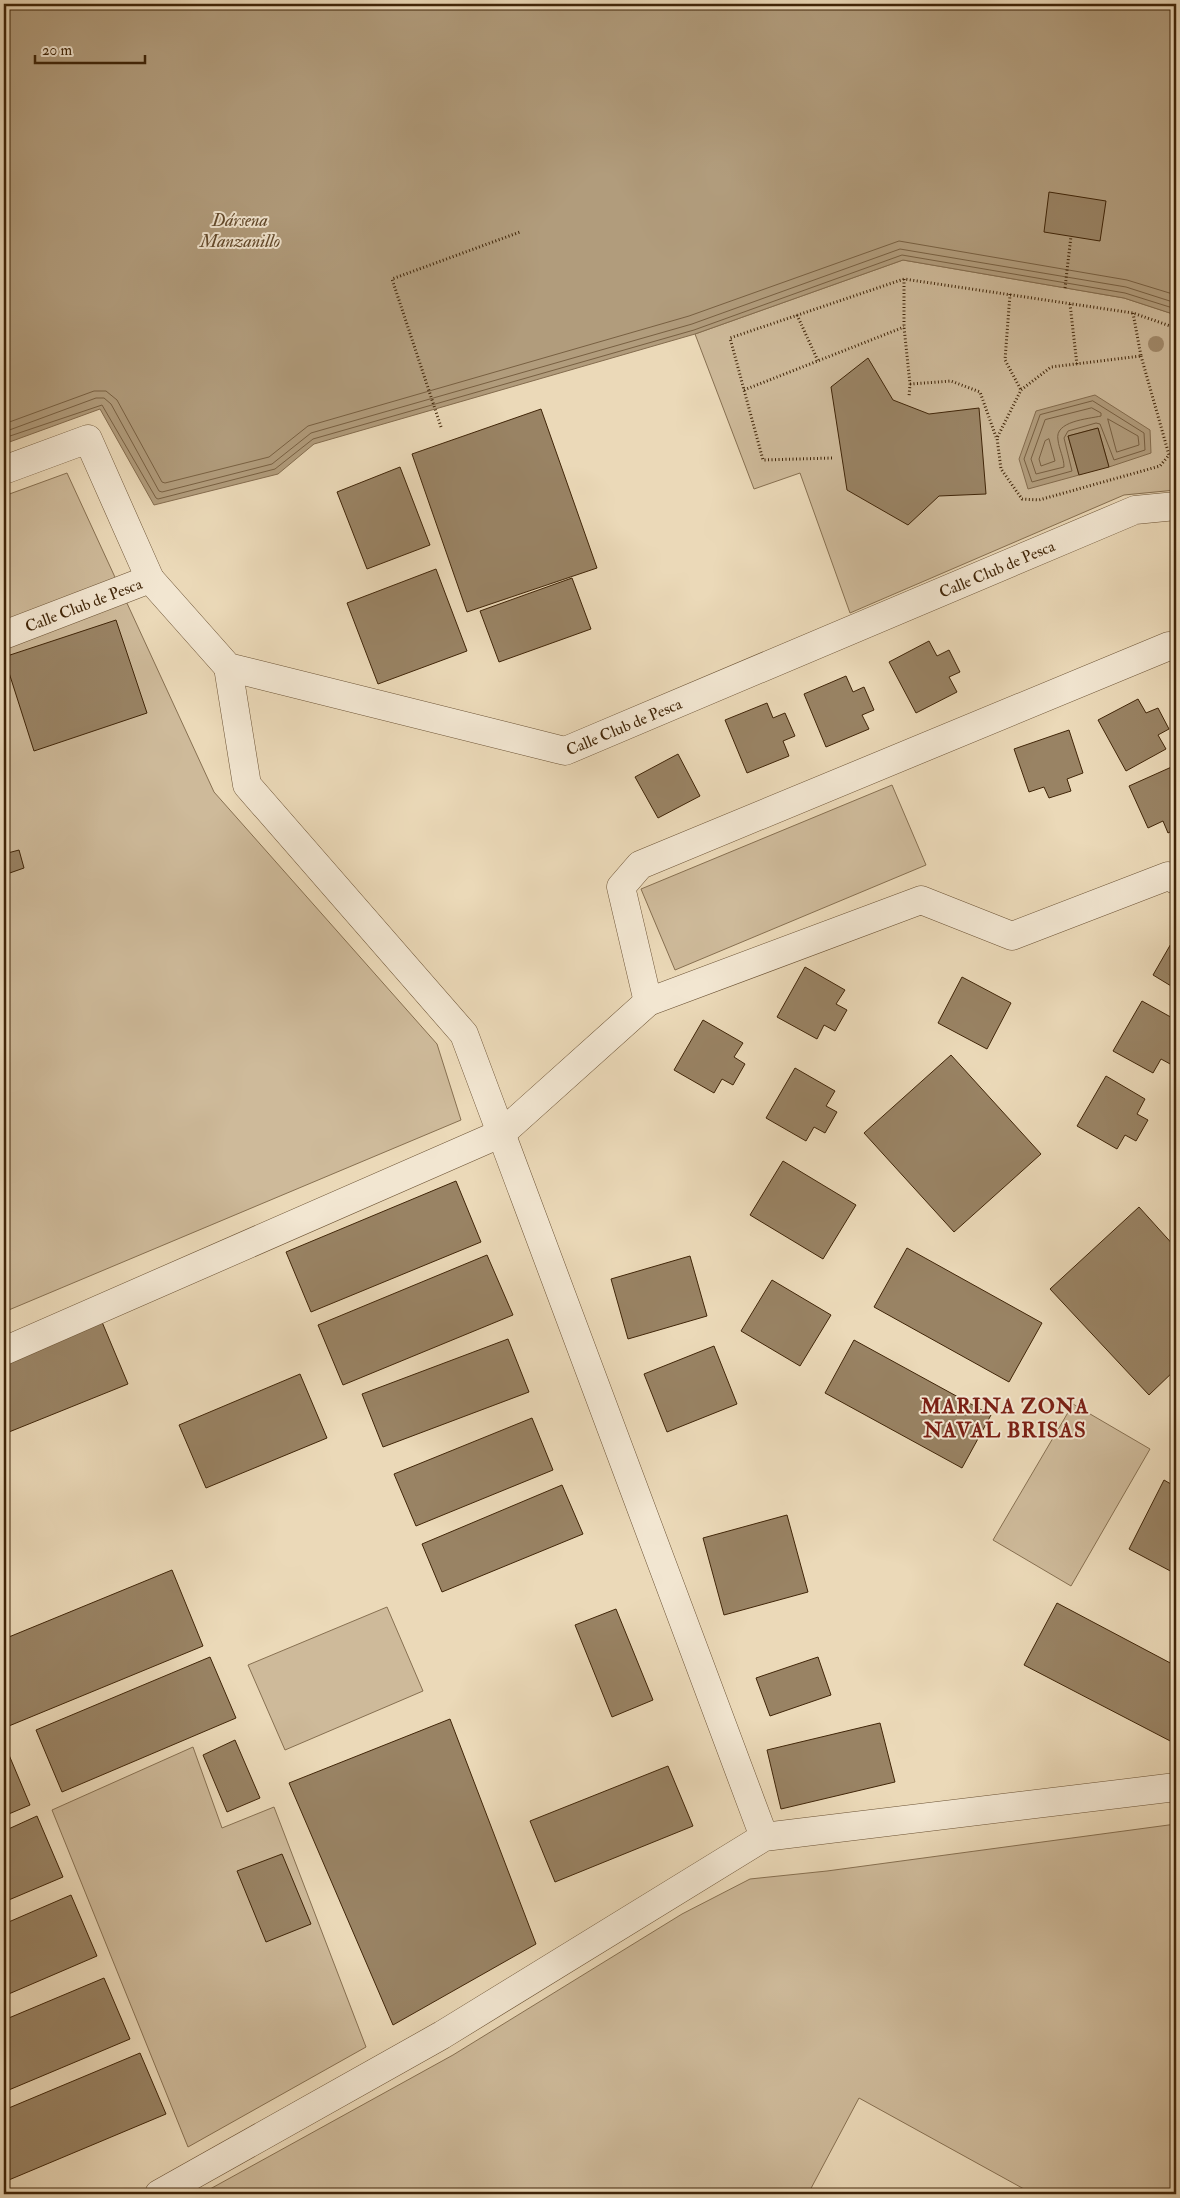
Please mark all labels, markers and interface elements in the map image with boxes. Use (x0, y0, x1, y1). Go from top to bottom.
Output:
scale bar (35, 32, 145, 64)
text: 20 m (42, 41, 72, 60)
water label: Dársena Manzanillo (199, 209, 280, 253)
street label: Calle Club de Pesca (936, 536, 1058, 603)
street label: Calle Club de Pesca (22, 574, 145, 637)
street label: Calle Club de Pesca (563, 694, 685, 760)
district label: MARINA ZONA NAVAL BRISAS (920, 1393, 1089, 1444)

